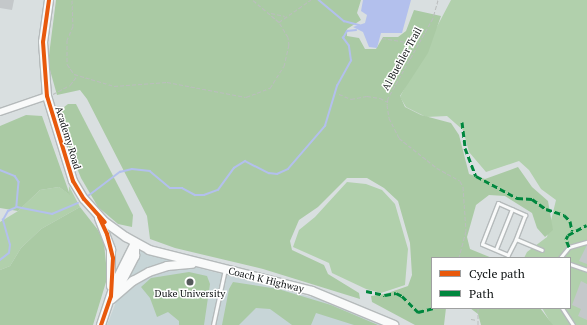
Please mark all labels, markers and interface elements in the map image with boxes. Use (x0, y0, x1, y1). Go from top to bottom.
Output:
street label: Al Buehler Trail (380, 25, 424, 93)
street label: Academy Road (53, 105, 83, 171)
legend (431, 257, 571, 309)
street label: Coach K Highway (227, 265, 305, 295)
text: Cycle path (469, 266, 525, 281)
marker: Duke University (185, 277, 195, 287)
text: Path (469, 286, 494, 301)
place label: Duke University (155, 288, 225, 300)

